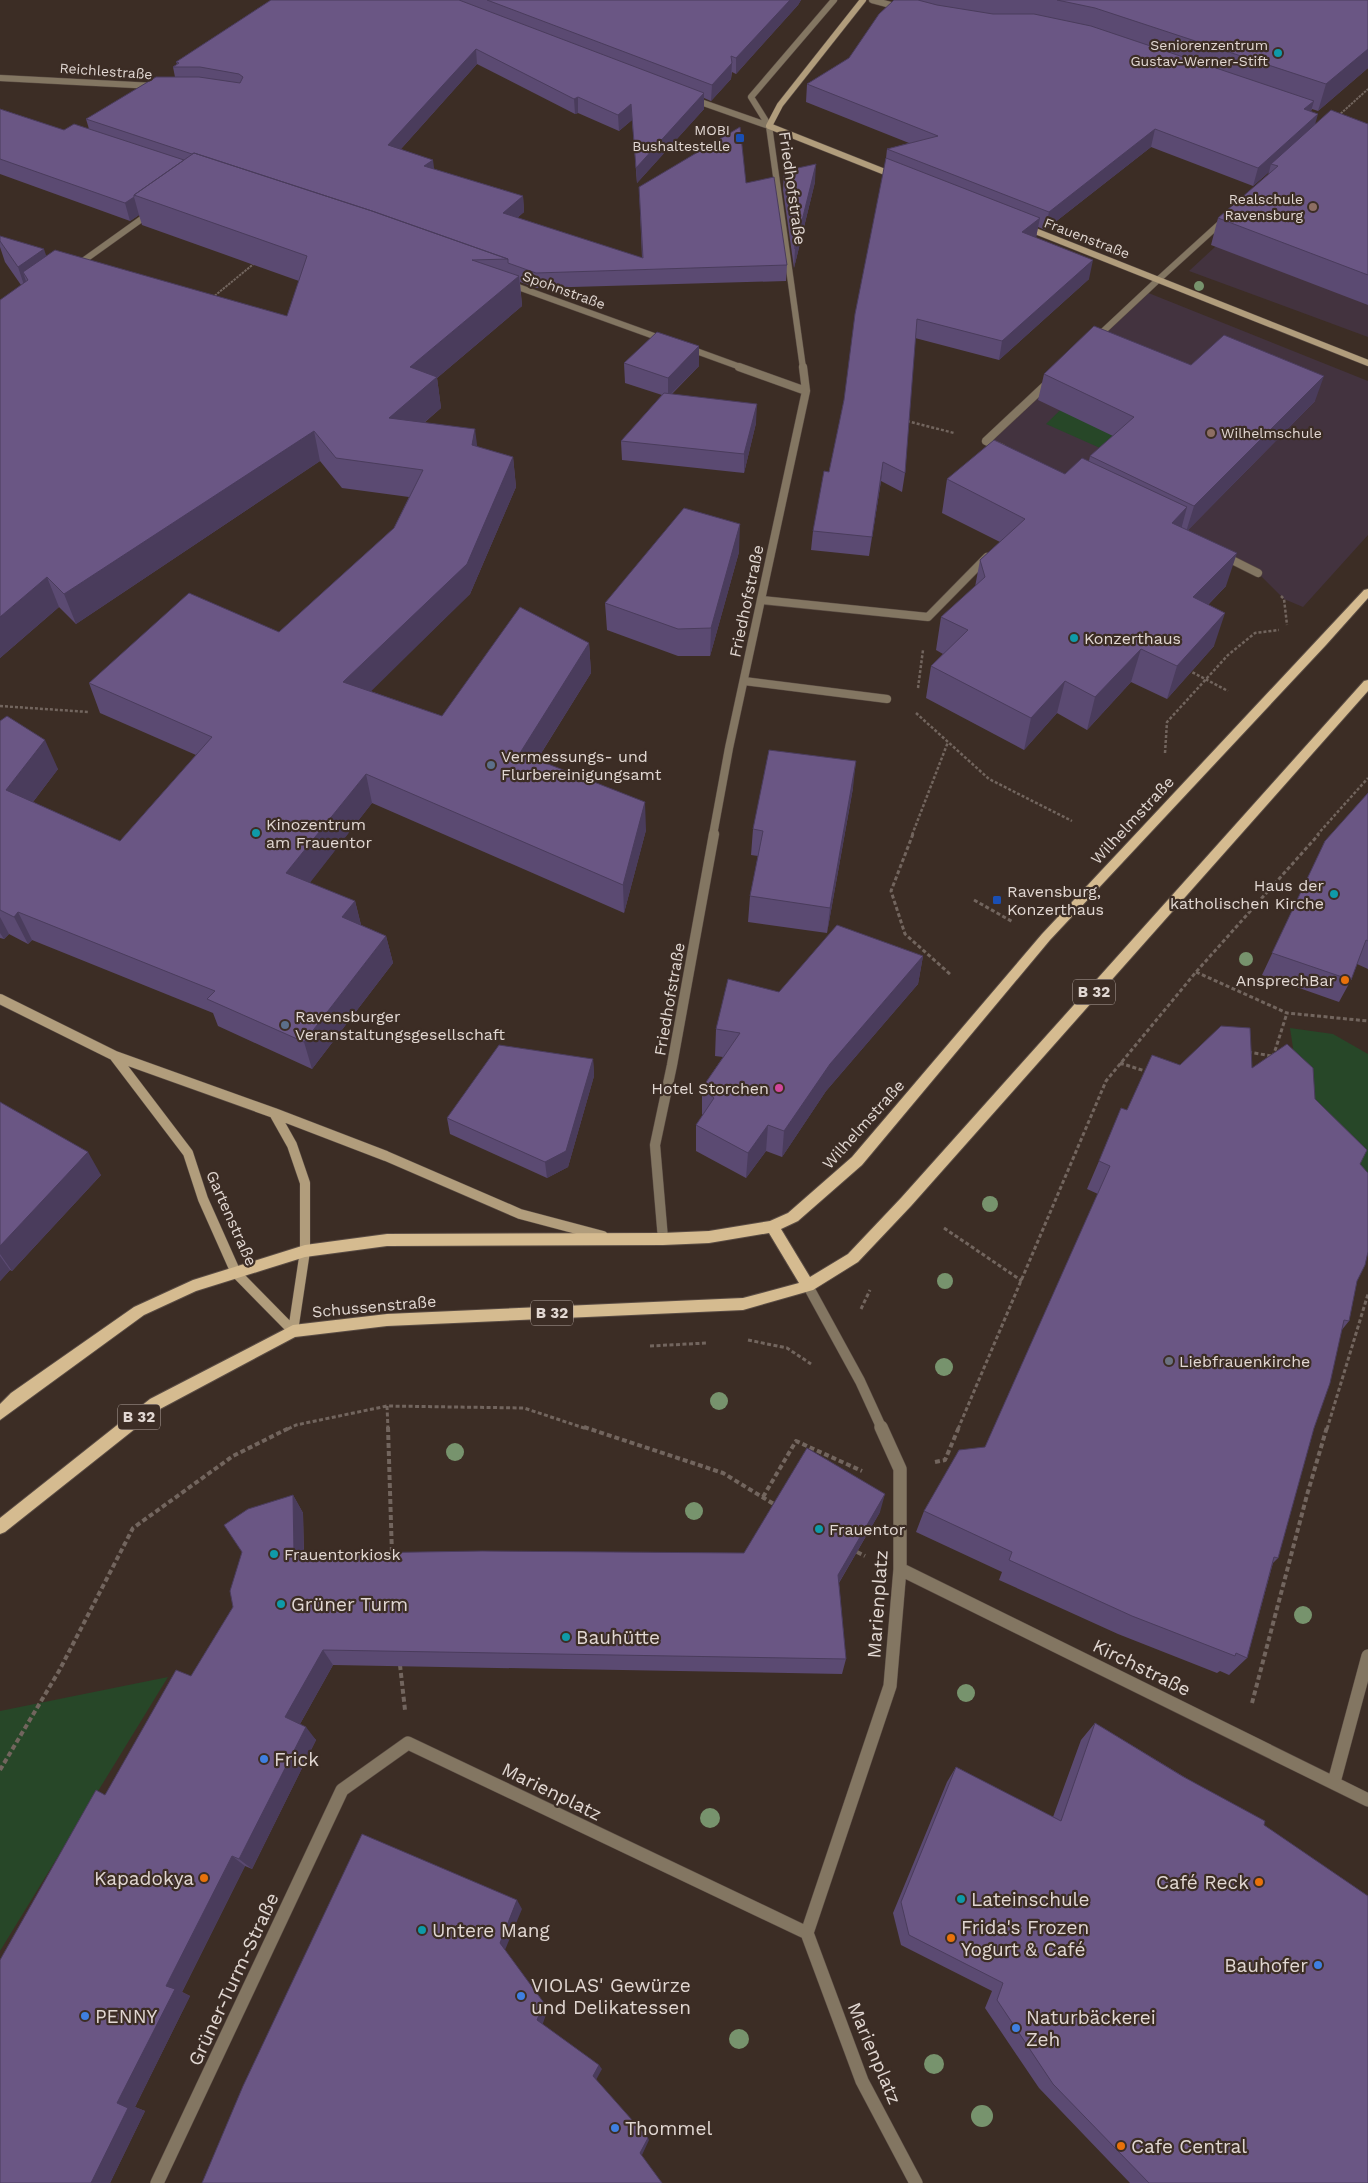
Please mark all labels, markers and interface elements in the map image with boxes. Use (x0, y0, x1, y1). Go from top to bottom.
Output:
place label: Seniorenzentrum Gustav-Werner-Stift (1130, 37, 1268, 69)
marker: Seniorenzentrum Gustav-Werner-Stift (1272, 47, 1284, 59)
street label: Reichlestraße (59, 60, 153, 82)
place label: MOBI Bushaltestelle (632, 122, 730, 154)
street label: Friedhofstraße (775, 130, 810, 246)
marker: MOBI Bushaltestelle (734, 132, 746, 144)
place label: Realschule Ravensburg (1224, 191, 1304, 223)
marker: Realschule Ravensburg (1307, 201, 1319, 213)
street label: Frauenstraße (1042, 214, 1132, 262)
street label: Spohnstraße (520, 268, 608, 312)
place label: Wilhelmschule (1221, 425, 1322, 441)
marker: Wilhelmschule (1205, 427, 1217, 439)
street label: Friedhofstraße (725, 543, 768, 659)
place label: Konzerthaus (1084, 629, 1181, 648)
marker: Konzerthaus (1068, 632, 1080, 644)
place label: Vermessungs- und Flurbereinigungsamt (501, 747, 662, 784)
marker: Vermessungs- und Flurbereinigungsamt (485, 759, 497, 771)
street label: Wilhelmstraße (1087, 772, 1178, 868)
place label: Kinozentrum am Frauentor (266, 815, 372, 852)
marker: Kinozentrum am Frauentor (250, 827, 262, 839)
place label: Haus der katholischen Kirche (1170, 876, 1324, 913)
place label: Ravensburg, Konzerthaus (1007, 882, 1104, 919)
marker: Haus der katholischen Kirche (1328, 888, 1340, 900)
marker: Ravensburg, Konzerthaus (991, 894, 1003, 906)
street label: Friedhofstraße (650, 941, 689, 1057)
place label: AnsprechBar (1236, 971, 1335, 990)
marker: AnsprechBar (1339, 974, 1351, 986)
road number: B 32 (1073, 980, 1115, 1004)
place label: Ravensburger Veranstaltungsgesellschaft (295, 1007, 505, 1044)
marker: Ravensburger Veranstaltungsgesellschaft (279, 1019, 291, 1031)
street label: Wilhelmstraße (818, 1076, 908, 1173)
place label: Hotel Storchen (651, 1079, 769, 1098)
marker: Hotel Storchen (773, 1082, 785, 1094)
street label: Gartenstraße (202, 1168, 261, 1269)
street label: Schussenstraße (311, 1292, 437, 1321)
road number: B 32 (531, 1300, 573, 1326)
place label: Liebfrauenkirche (1179, 1352, 1310, 1371)
marker: Liebfrauenkirche (1163, 1355, 1175, 1367)
road number: B 32 (118, 1404, 160, 1430)
place label: Frauentor (829, 1520, 906, 1539)
marker: Frauentor (813, 1523, 825, 1535)
place label: Frauentorkiosk (284, 1545, 401, 1564)
marker: Frauentorkiosk (268, 1548, 280, 1560)
street label: Marienplatz (862, 1549, 893, 1659)
place label: Grüner Turm (291, 1593, 408, 1616)
marker: Grüner Turm (275, 1598, 287, 1610)
place label: Bauhütte (576, 1626, 660, 1649)
marker: Bauhütte (560, 1631, 572, 1643)
street label: Kirchstraße (1089, 1634, 1195, 1701)
place label: Frick (274, 1748, 319, 1771)
marker: Frick (258, 1753, 270, 1765)
street label: Marienplatz (498, 1757, 606, 1826)
place label: Kapadokya (94, 1867, 194, 1890)
place label: Café Reck (1156, 1871, 1249, 1894)
marker: Kapadokya (198, 1872, 210, 1884)
marker: Café Reck (1253, 1876, 1265, 1888)
place label: Lateinschule (971, 1888, 1089, 1911)
street label: Grüner-Turm-Straße (183, 1889, 284, 2069)
marker: Lateinschule (955, 1893, 967, 1905)
place label: Frida's Frozen Yogurt & Café (961, 1916, 1089, 1961)
place label: Untere Mang (432, 1919, 550, 1942)
marker: Untere Mang (416, 1924, 428, 1936)
marker: Frida's Frozen Yogurt & Café (945, 1932, 957, 1944)
place label: Bauhofer (1224, 1954, 1308, 1977)
marker: Bauhofer (1312, 1959, 1324, 1971)
place label: VIOLAS' Gewürze und Delikatessen (531, 1974, 691, 2019)
marker: VIOLAS' Gewürze und Delikatessen (515, 1990, 527, 2002)
street label: Marienplatz (843, 1999, 906, 2108)
place label: PENNY (95, 2005, 158, 2028)
place label: Naturbäckerei Zeh (1026, 2006, 1156, 2051)
marker: PENNY (79, 2010, 91, 2022)
marker: Naturbäckerei Zeh (1010, 2022, 1022, 2034)
place label: Thommel (625, 2117, 712, 2140)
marker: Thommel (609, 2122, 621, 2134)
place label: Cafe Central (1131, 2135, 1247, 2158)
marker: Cafe Central (1115, 2140, 1127, 2152)

